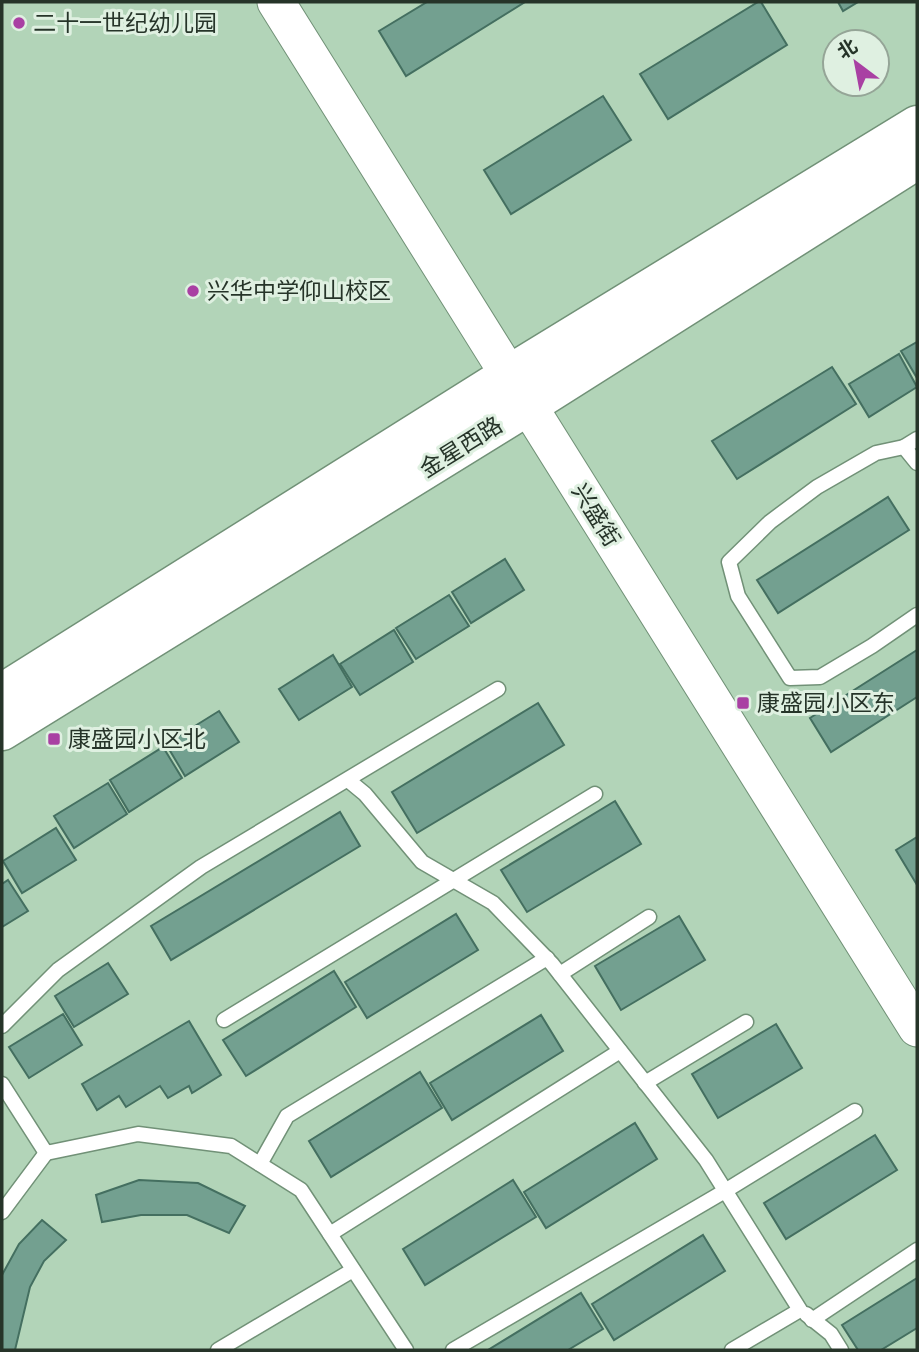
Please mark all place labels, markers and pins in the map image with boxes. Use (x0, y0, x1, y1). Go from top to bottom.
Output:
place label: 二十一世纪幼儿园 (33, 10, 217, 38)
marker: 二十一世纪幼儿园 (11, 15, 27, 31)
place label: 兴华中学仰山校区 (207, 278, 391, 306)
marker: 兴华中学仰山校区 (185, 283, 201, 299)
place label: 康盛园小区东 (757, 690, 895, 718)
marker: 康盛园小区东 (735, 695, 751, 711)
place label: 康盛园小区北 (68, 726, 206, 754)
marker: 康盛园小区北 (46, 731, 62, 747)

